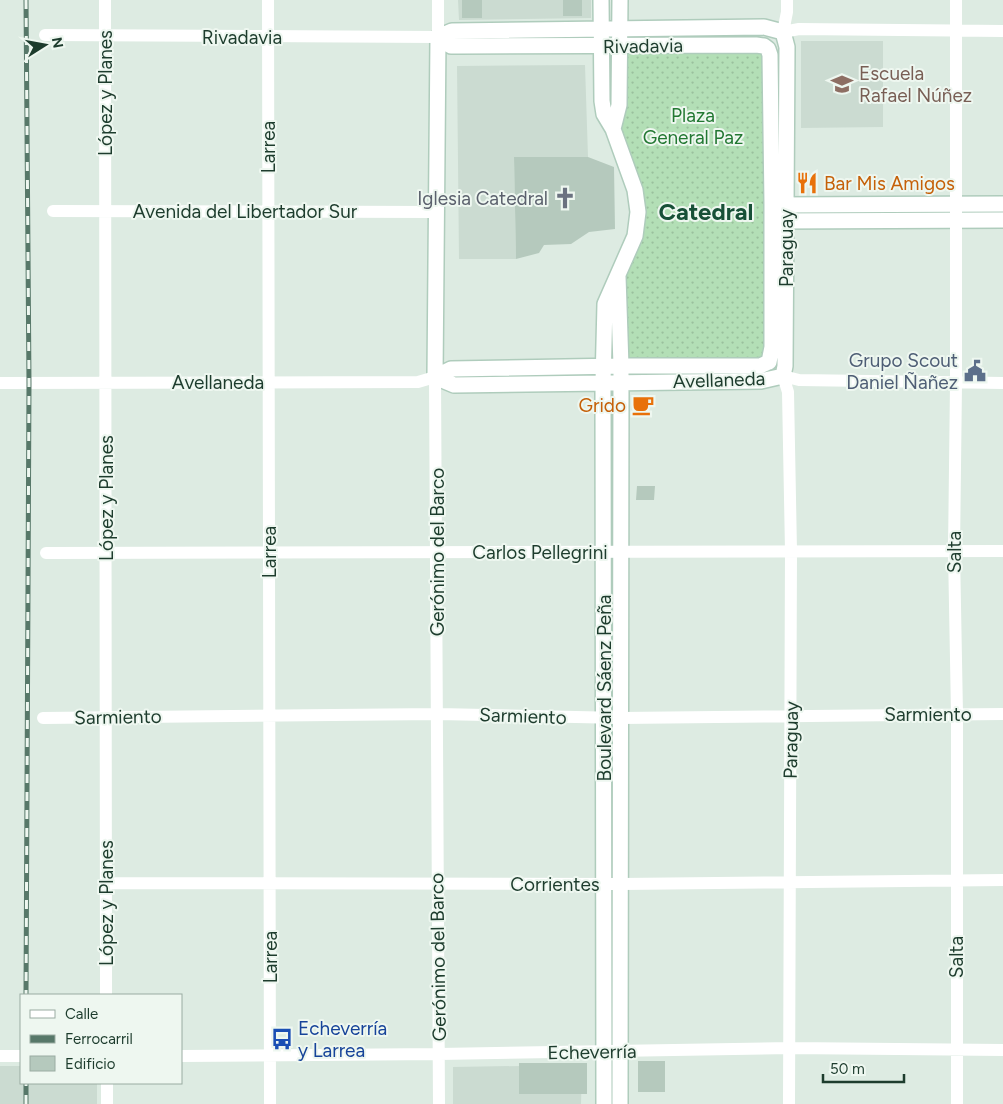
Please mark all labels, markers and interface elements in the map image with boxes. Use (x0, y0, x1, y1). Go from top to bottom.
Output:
north arrow (20, 20, 70, 70)
street label: Rivadavia (202, 26, 282, 49)
street label: López y Planes (94, 30, 117, 156)
street label: Rivadavia (603, 34, 683, 58)
text: N (48, 36, 67, 50)
place label: Escuela Rafael Núñez (859, 62, 972, 107)
school or university icon: Escuela Rafael Núñez (829, 71, 855, 97)
park label: Plaza General Paz (643, 104, 743, 149)
street label: Larrea (257, 121, 280, 173)
restaurant icon: Bar Mis Amigos (794, 170, 820, 196)
place label: Bar Mis Amigos (824, 172, 955, 195)
church icon: Iglesia Catedral (552, 185, 578, 211)
place label: Iglesia Catedral (417, 187, 548, 210)
district label: Catedral (659, 197, 754, 226)
street label: Avenida del Libertador Sur (133, 200, 358, 223)
street label: Paraguay (775, 209, 798, 287)
place label: Grupo Scout Daniel Ñañez (846, 349, 958, 394)
public building icon: Grupo Scout Daniel Ñañez (962, 358, 988, 384)
street label: Avellaneda (672, 367, 766, 393)
street label: Avellaneda (172, 371, 264, 394)
cafe icon: Grido (630, 392, 656, 418)
place label: Grido (579, 394, 626, 417)
street label: López y Planes (95, 435, 118, 561)
street label: Gerónimo del Barco (426, 468, 449, 636)
street label: Larrea (258, 526, 281, 578)
street label: Salta (943, 531, 966, 573)
street label: Carlos Pellegrini (472, 541, 608, 564)
street label: Boulevard Sáenz Peña (593, 595, 616, 781)
street label: Paraguay (779, 701, 803, 779)
street label: Sarmiento (479, 703, 567, 729)
street label: Sarmiento (884, 703, 972, 726)
street label: Sarmiento (74, 705, 162, 729)
street label: López y Planes (95, 840, 118, 966)
street label: Gerónimo del Barco (425, 873, 451, 1041)
street label: Corrientes (510, 873, 600, 896)
street label: Larrea (259, 931, 282, 983)
street label: Salta (945, 936, 968, 978)
legend (20, 994, 182, 1084)
text: Calle (65, 1005, 98, 1023)
place label: Echeverría y Larrea (298, 1017, 387, 1062)
bus stop icon: Echeverría y Larrea (269, 1026, 295, 1052)
text: Ferrocarril (65, 1030, 133, 1048)
street label: Echeverría (547, 1040, 637, 1064)
scale bar (823, 1052, 904, 1084)
text: Edificio (65, 1055, 116, 1073)
text: 50 m (830, 1060, 865, 1078)

